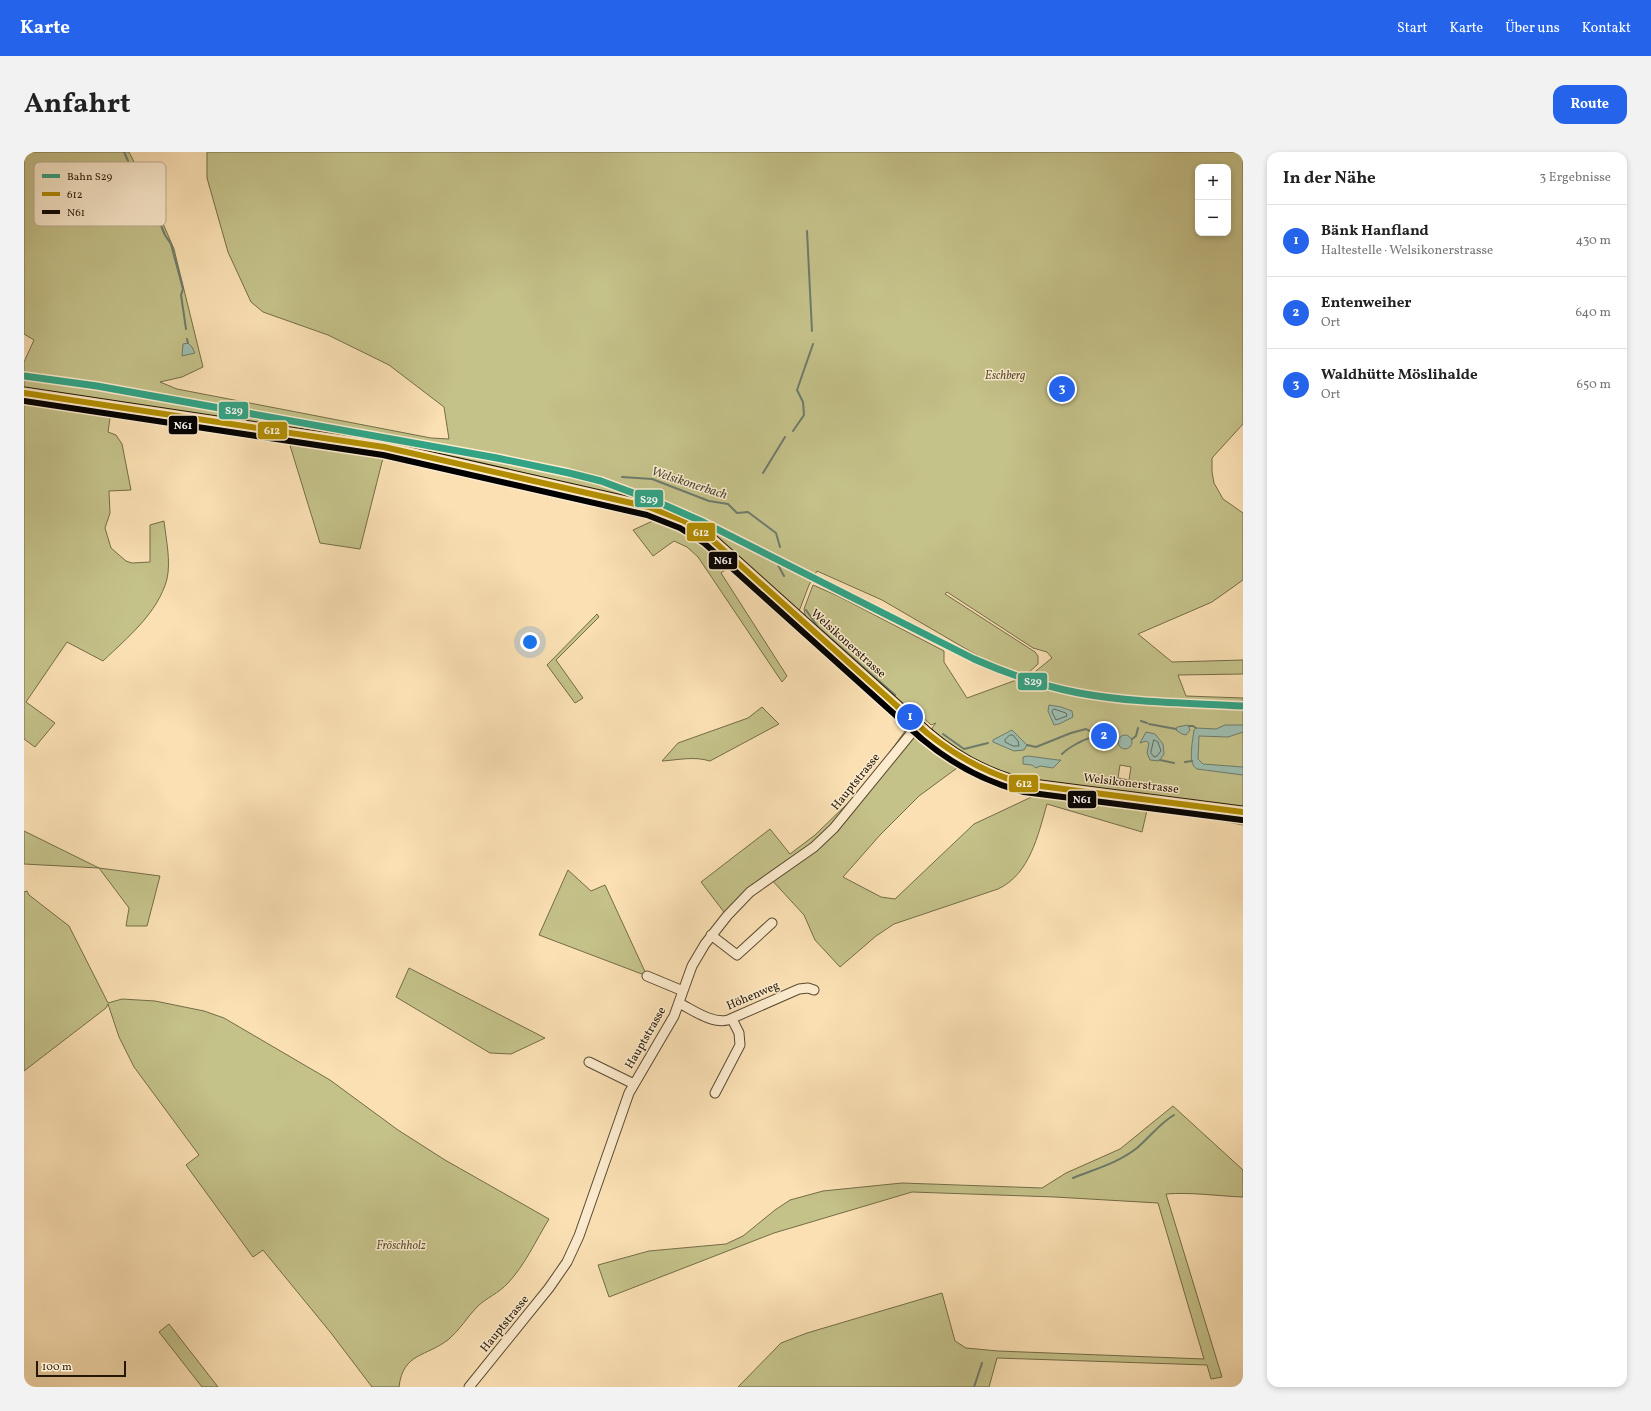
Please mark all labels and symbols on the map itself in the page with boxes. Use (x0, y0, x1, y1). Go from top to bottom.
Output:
legend (34, 162, 166, 226)
text: Bahn S29 (67, 170, 113, 185)
text: 612 (67, 188, 83, 203)
text: N61 (67, 206, 85, 221)
park label: Eschberg (985, 368, 1025, 384)
pin: 3 (1049, 374, 1075, 404)
line badge: S29 (218, 401, 249, 420)
text: S29 (225, 404, 243, 419)
line badge: N61 (168, 415, 198, 435)
text: N61 (174, 419, 192, 434)
line badge: 612 (257, 421, 288, 440)
text: 612 (264, 424, 280, 439)
water label: Welsikonerbach (649, 463, 730, 505)
line badge: S29 (634, 489, 664, 508)
text: S29 (640, 493, 658, 508)
line badge: 612 (686, 522, 716, 542)
text: 612 (693, 526, 709, 541)
line badge: N61 (708, 551, 738, 570)
text: N61 (714, 554, 732, 569)
street label: Welsikonerstrasse (807, 606, 889, 682)
your location (520, 632, 540, 652)
line badge: S29 (1017, 672, 1048, 691)
text: S29 (1024, 675, 1042, 690)
pin: 1 (897, 702, 923, 732)
pin: 2 (1091, 721, 1117, 751)
street label: Hauptstrasse (828, 750, 884, 814)
street label: Welsikonerstrasse (1082, 770, 1180, 798)
line badge: 612 (1008, 774, 1039, 793)
text: 612 (1016, 777, 1032, 792)
line badge: N61 (1067, 790, 1097, 809)
text: N61 (1073, 793, 1091, 808)
street label: Höhenweg (724, 978, 782, 1014)
street label: Hauptstrasse (622, 1004, 670, 1072)
park label: Fröschholz (376, 1238, 426, 1254)
street label: Hauptstrasse (477, 1292, 533, 1356)
scale bar (36, 1359, 126, 1378)

